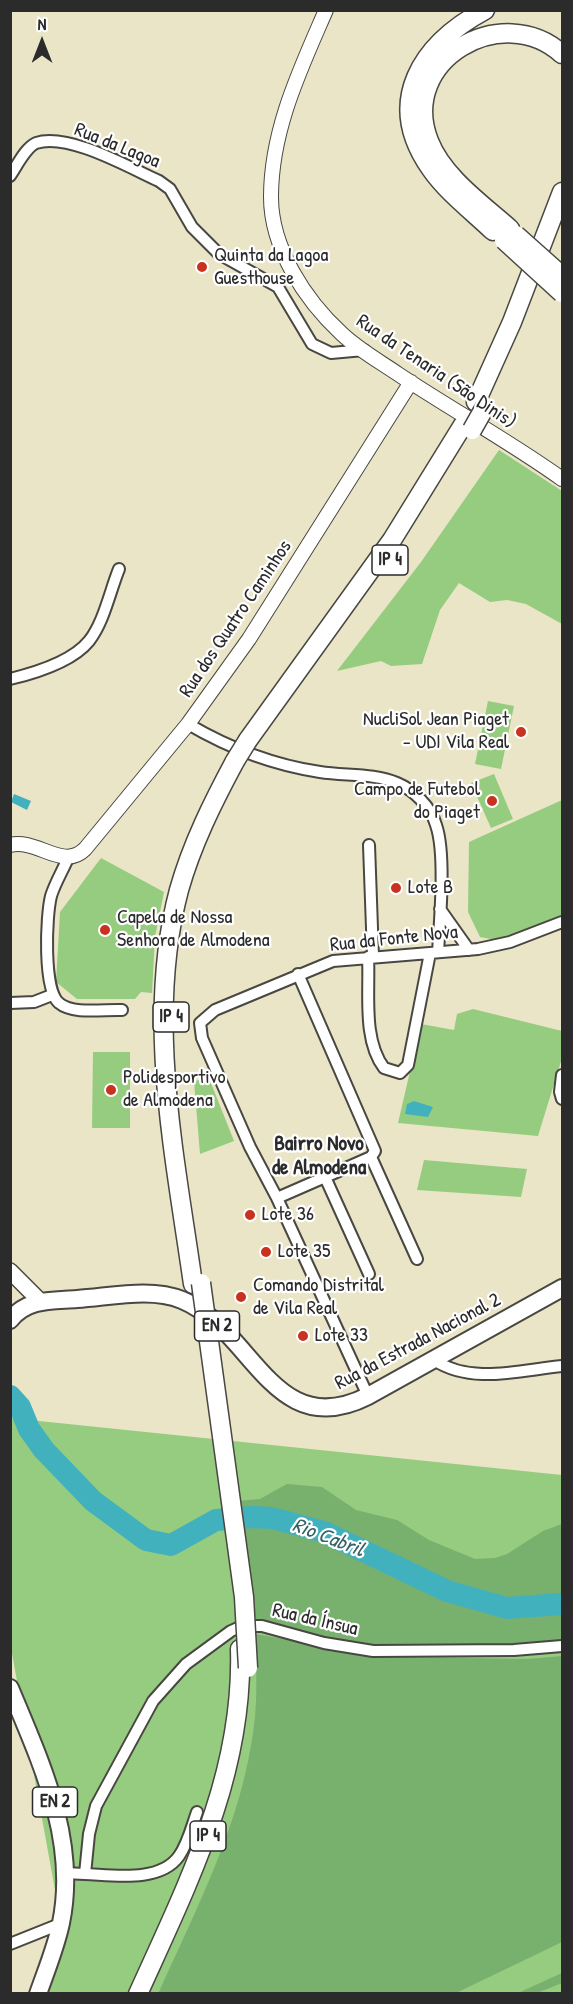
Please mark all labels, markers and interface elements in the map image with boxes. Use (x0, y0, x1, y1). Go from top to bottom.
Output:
north arrow (12, 12, 72, 72)
text: N (38, 13, 46, 35)
street label: Rua da Lagoa (71, 118, 163, 174)
place label: Quinta da Lagoa Guesthouse (214, 244, 328, 291)
marker: Quinta da Lagoa Guesthouse (195, 260, 209, 274)
street label: Rua da Tenaria (São Dinis) (352, 310, 520, 434)
street label: Rua dos Quatro Caminhos (175, 536, 297, 702)
road number: IP 4 (372, 545, 408, 575)
place label: NucliSol Jean Piaget - UDI Vila Real (363, 708, 509, 755)
marker: NucliSol Jean Piaget - UDI Vila Real (514, 725, 528, 739)
place label: Campo de Futebol do Piaget (354, 778, 480, 825)
marker: Campo de Futebol do Piaget (485, 794, 499, 808)
place label: Lote B (408, 876, 453, 900)
marker: Lote B (389, 881, 403, 895)
place label: Capela de Nossa Senhora de Almodena (117, 906, 270, 953)
street label: Rua da Fonte Nova (329, 920, 459, 958)
marker: Capela de Nossa Senhora de Almodena (98, 923, 112, 937)
road number: IP 4 (153, 1002, 189, 1032)
place label: Polidesportivo de Almodena (123, 1066, 226, 1113)
marker: Polidesportivo de Almodena (104, 1083, 118, 1097)
district label: Bairro Novo de Almodena (272, 1131, 366, 1181)
place label: Lote 36 (262, 1203, 314, 1227)
marker: Lote 36 (243, 1208, 257, 1222)
place label: Lote 35 (278, 1240, 330, 1264)
marker: Lote 35 (259, 1245, 273, 1259)
place label: Comando Distrital de Vila Real (253, 1274, 384, 1321)
street label: Rua da Estrada Nacional 2 (331, 1288, 505, 1396)
marker: Comando Distrital de Vila Real (234, 1290, 248, 1304)
road number: EN 2 (194, 1311, 240, 1341)
place label: Lote 33 (315, 1324, 368, 1348)
marker: Lote 33 (296, 1329, 310, 1343)
water label: Rio Cabril (289, 1513, 367, 1563)
street label: Rua da Ínsua (270, 1599, 360, 1641)
road number: EN 2 (32, 1787, 78, 1817)
road number: IP 4 (190, 1821, 226, 1851)

